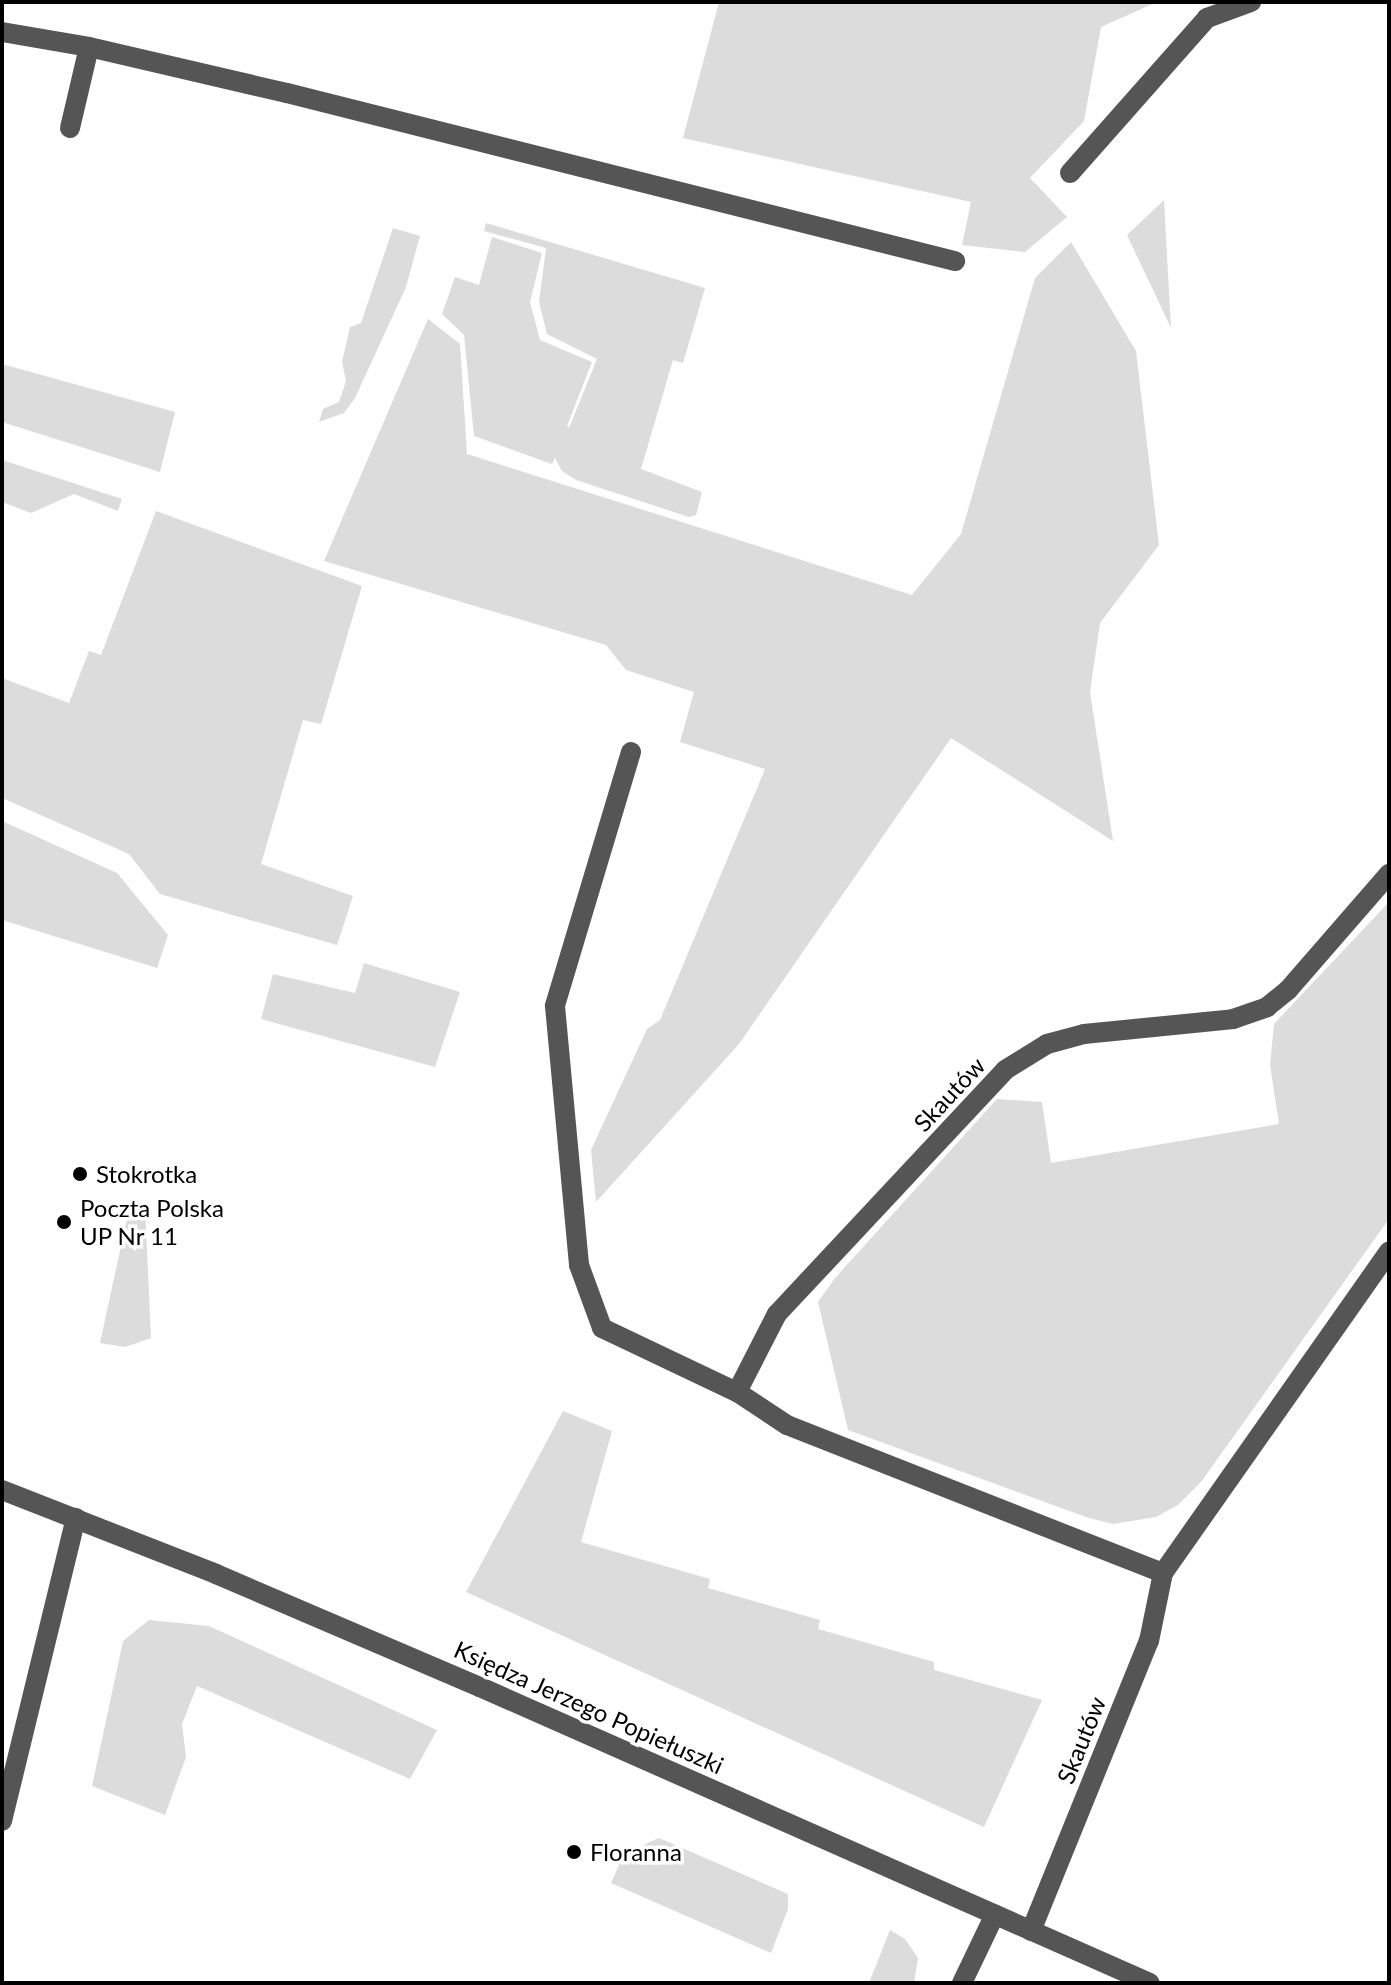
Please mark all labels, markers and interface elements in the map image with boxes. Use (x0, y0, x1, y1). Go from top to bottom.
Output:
street label: Skautów (907, 1051, 991, 1137)
place label: Stokrotka (96, 1160, 197, 1188)
marker: Stokrotka (71, 1165, 89, 1183)
place label: Poczta Polska UP Nr 11 (80, 1194, 224, 1250)
marker: Poczta Polska UP Nr 11 (55, 1213, 73, 1231)
street label: Księdza Jerzego Popiełuszki (449, 1634, 729, 1780)
street label: Skautów (1051, 1692, 1111, 1788)
place label: Floranna (590, 1838, 682, 1866)
marker: Floranna (565, 1843, 583, 1861)

